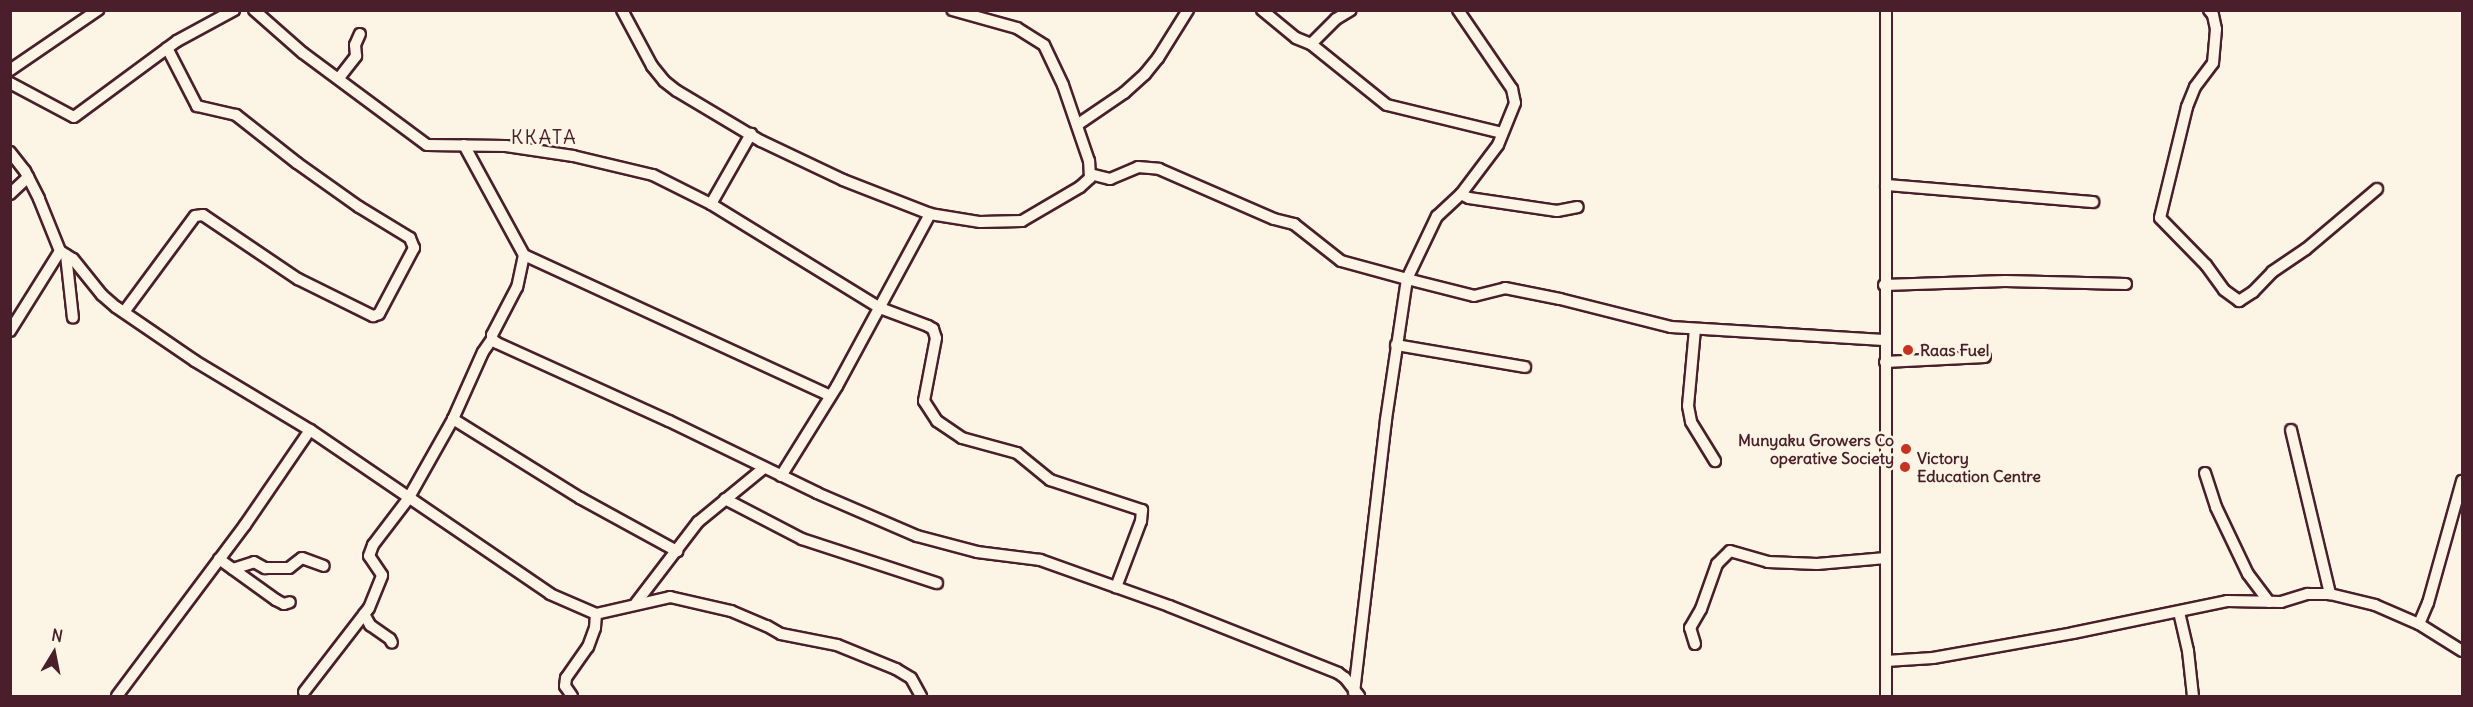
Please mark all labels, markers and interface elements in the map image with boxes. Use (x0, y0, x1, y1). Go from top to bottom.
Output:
district label: KKATA (511, 124, 577, 148)
place label: Raas Fuel (1920, 340, 1989, 360)
marker: Raas Fuel (1901, 343, 1915, 357)
place label: Munyaku Growers Co operative Society (1738, 430, 1894, 468)
marker: Munyaku Growers Co operative Society (1899, 442, 1913, 456)
place label: Victory Education Centre (1917, 448, 2041, 486)
marker: Victory Education Centre (1898, 460, 1912, 474)
north arrow (24, 623, 84, 683)
text: N (50, 624, 64, 646)

